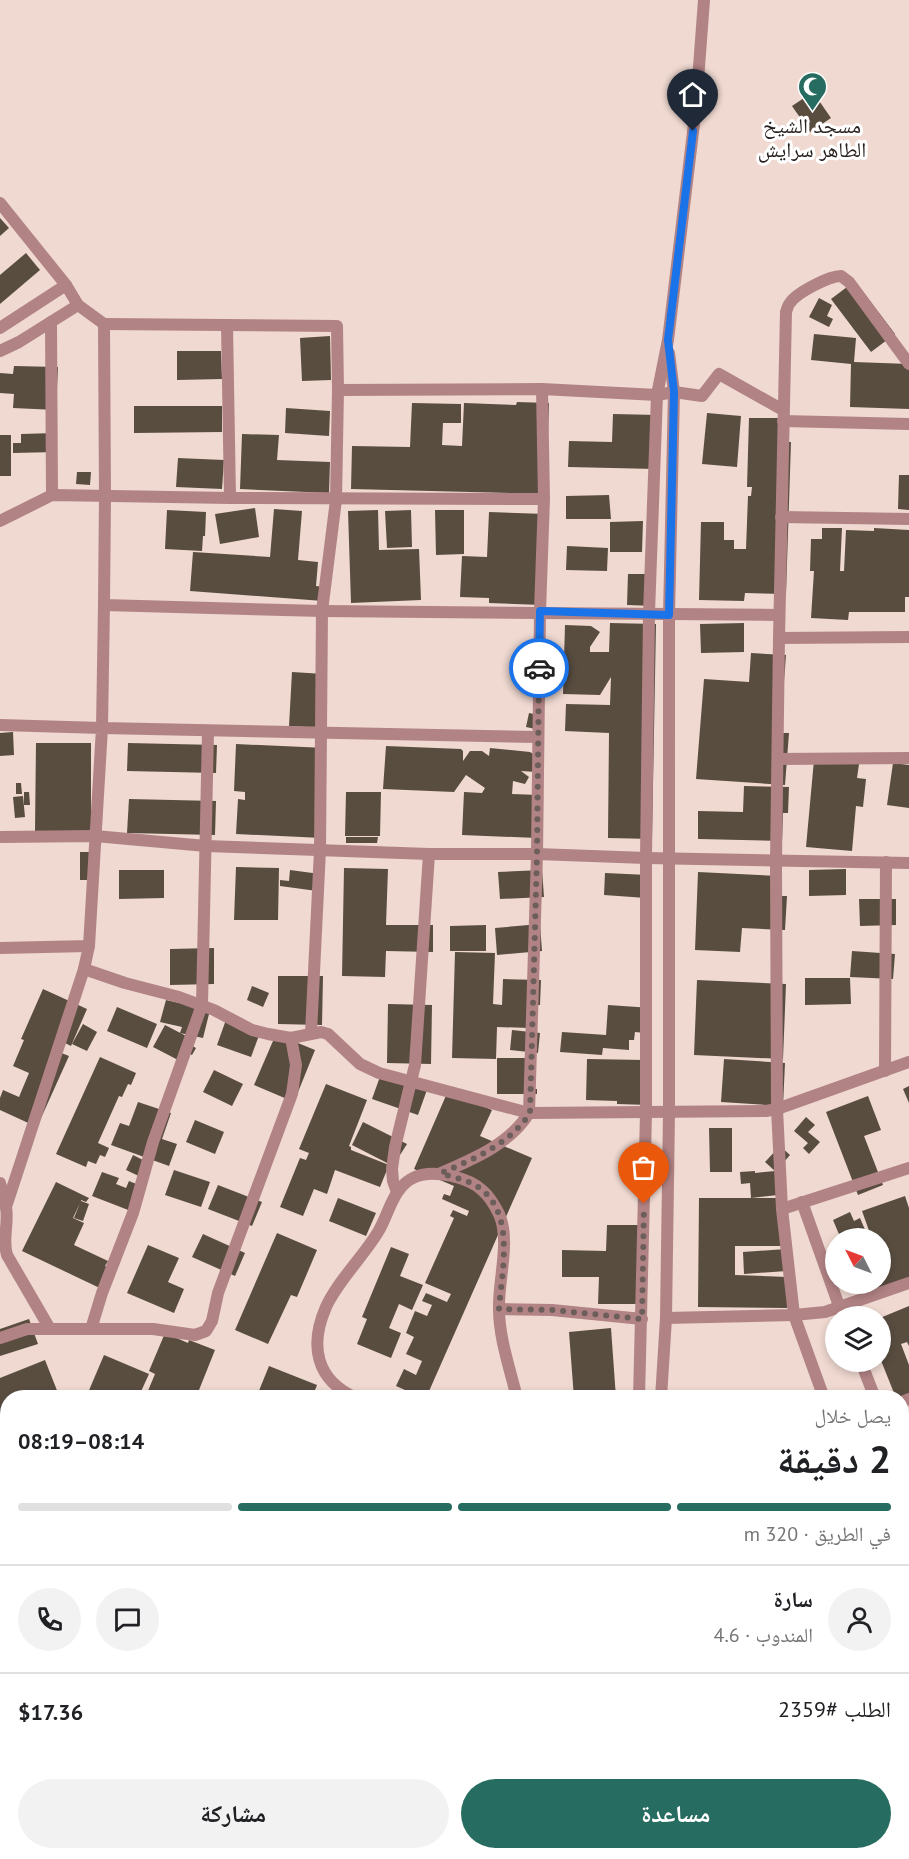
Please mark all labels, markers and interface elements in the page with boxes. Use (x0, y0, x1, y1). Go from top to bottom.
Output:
pin (667, 69, 718, 131)
mosque icon: مسجد الشيخ الطاهر سرايش (796, 70, 828, 112)
icon: home (676, 78, 709, 111)
place label: مسجد الشيخ الطاهر سرايش (758, 112, 866, 163)
courier (509, 638, 569, 698)
icon: car (523, 652, 556, 685)
pin (618, 1142, 669, 1204)
icon: bag (627, 1151, 660, 1184)
north arrow (825, 1228, 891, 1294)
map controls (825, 1228, 891, 1372)
button: layers (825, 1306, 891, 1372)
text: يصل خلال (815, 1403, 891, 1429)
text: 08:14–08:19 (18, 1427, 144, 1455)
text: 2 دقيقة (777, 1433, 891, 1484)
text: في الطريق · 320 m (744, 1521, 891, 1547)
text: سارة (774, 1585, 813, 1613)
button: phone (18, 1588, 81, 1651)
button: chat (96, 1588, 159, 1651)
button: person (828, 1588, 891, 1651)
text: المندوب · 4.6 (714, 1622, 813, 1648)
text: الطلب #2359 (778, 1695, 891, 1723)
text: $17.36 (18, 1698, 83, 1726)
button: مشاركة (18, 1779, 449, 1848)
button: مساعدة (461, 1779, 891, 1848)

